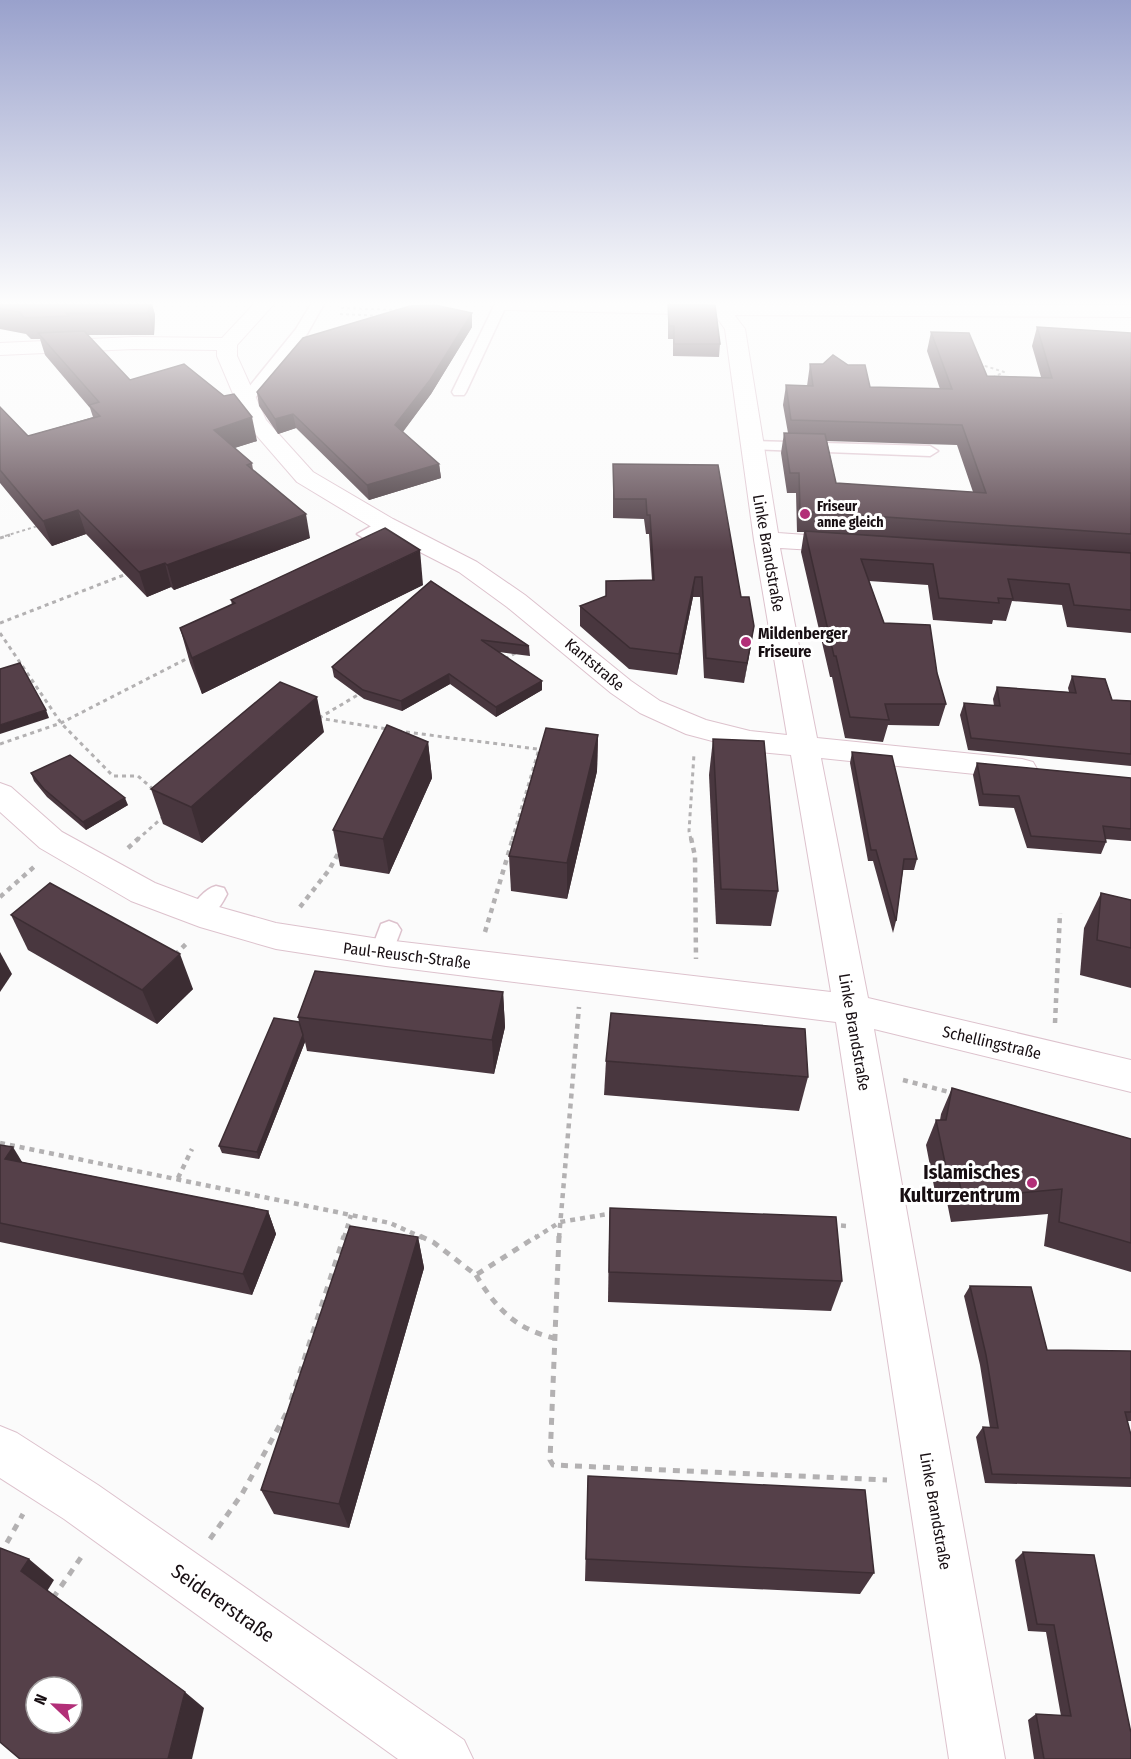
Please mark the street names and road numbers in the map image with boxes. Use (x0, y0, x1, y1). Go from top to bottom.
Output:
street label: Linke Brandstraße (749, 493, 788, 613)
street label: Kantstraße (561, 634, 628, 695)
street label: Paul-Reusch-Straße (342, 938, 472, 973)
street label: Linke Brandstraße (835, 972, 874, 1092)
street label: Schellingstraße (941, 1022, 1043, 1063)
street label: Linke Brandstraße (916, 1451, 955, 1571)
street label: Seidererstraße (167, 1559, 279, 1647)

